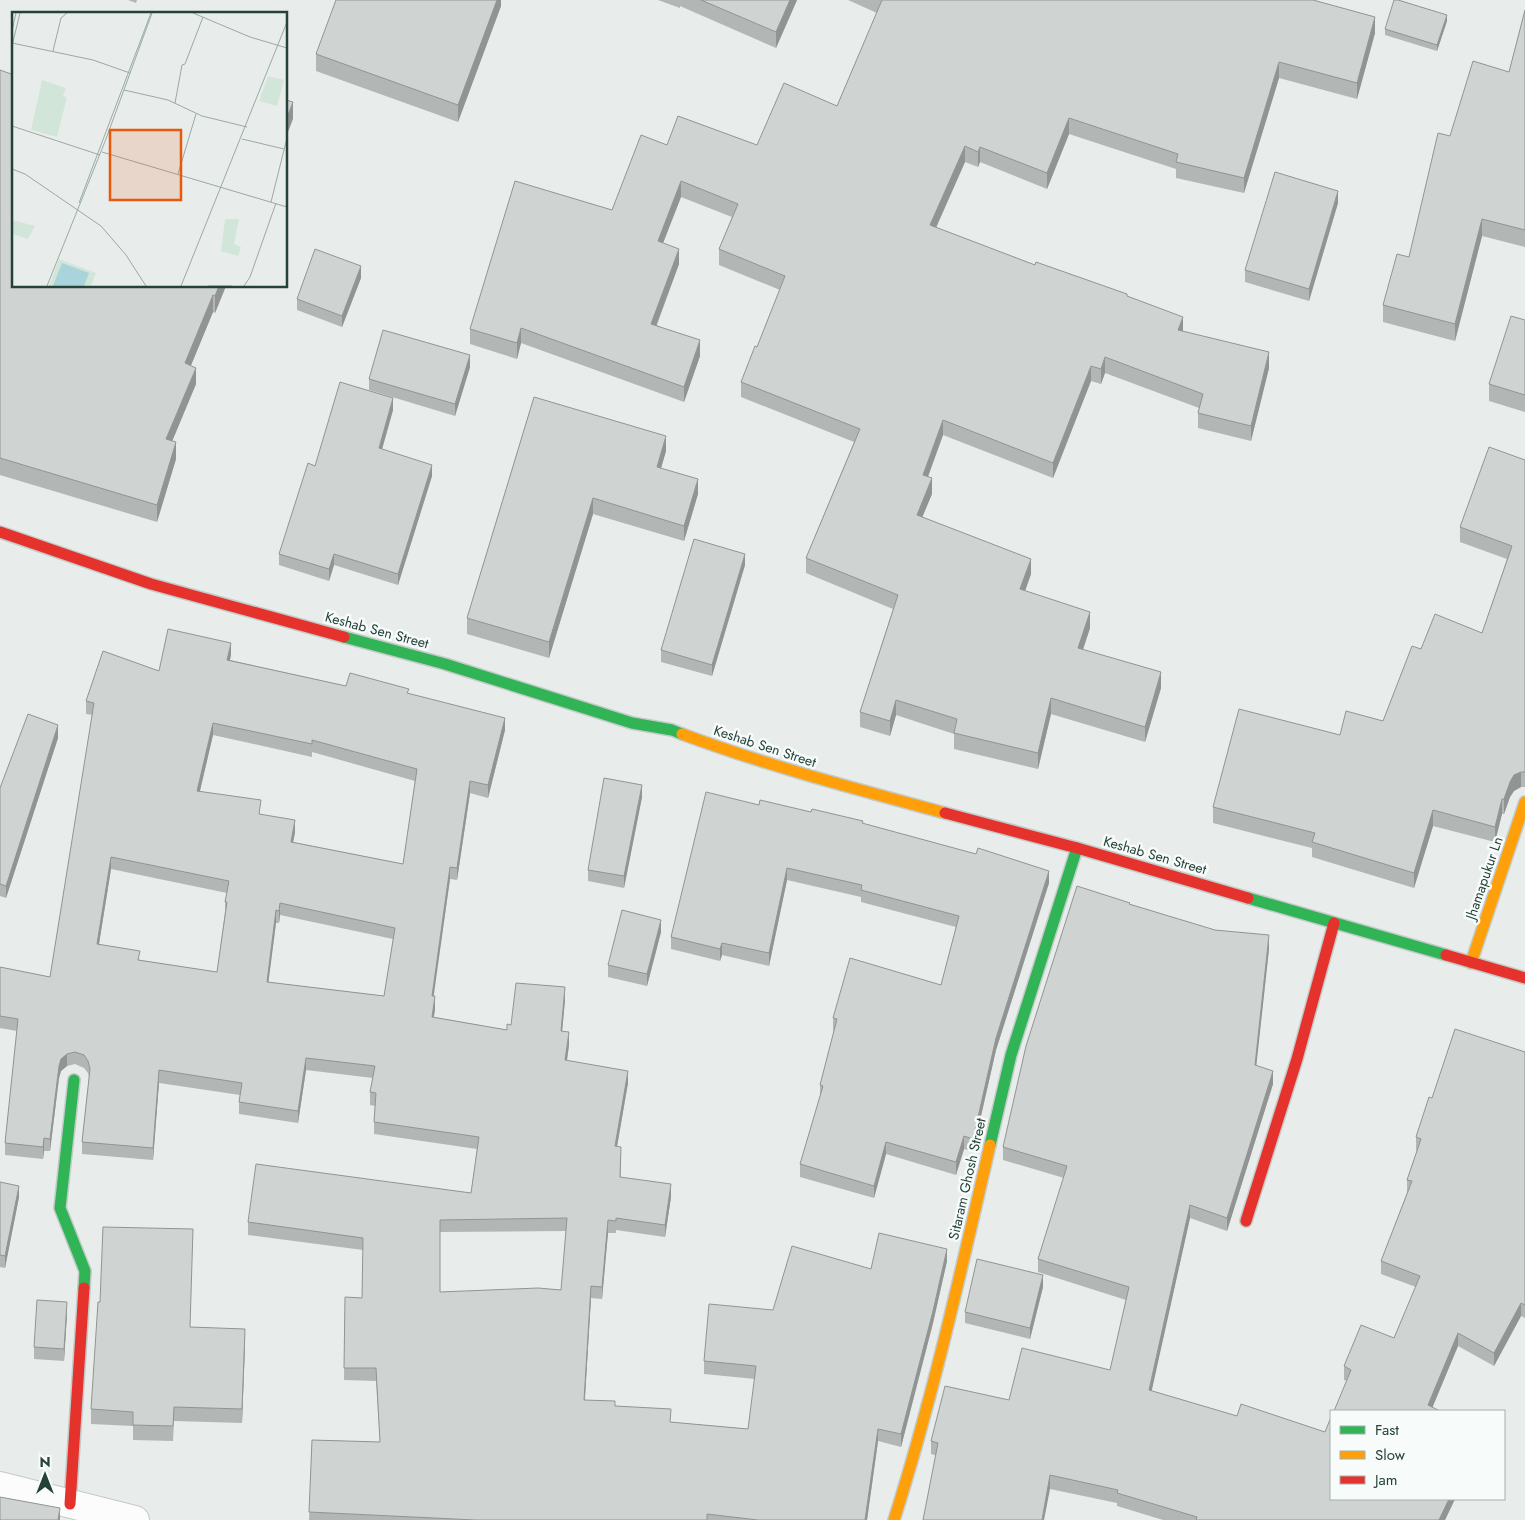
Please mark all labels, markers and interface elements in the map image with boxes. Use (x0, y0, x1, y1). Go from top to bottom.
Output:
inset map (12, 12, 288, 288)
street label: Keshab Sen Street (323, 607, 432, 654)
street label: Keshab Sen Street (711, 720, 819, 772)
street label: Keshab Sen Street (1101, 831, 1210, 879)
street label: Jhamapukur Ln (1460, 834, 1508, 924)
street label: Sitaram Ghosh Street (943, 1115, 991, 1242)
legend (1330, 1410, 1505, 1500)
text: Fast (1375, 1419, 1399, 1441)
text: Slow (1375, 1444, 1406, 1466)
north arrow (20, 1450, 70, 1500)
text: N (39, 1452, 51, 1472)
text: Jam (1373, 1469, 1398, 1491)

